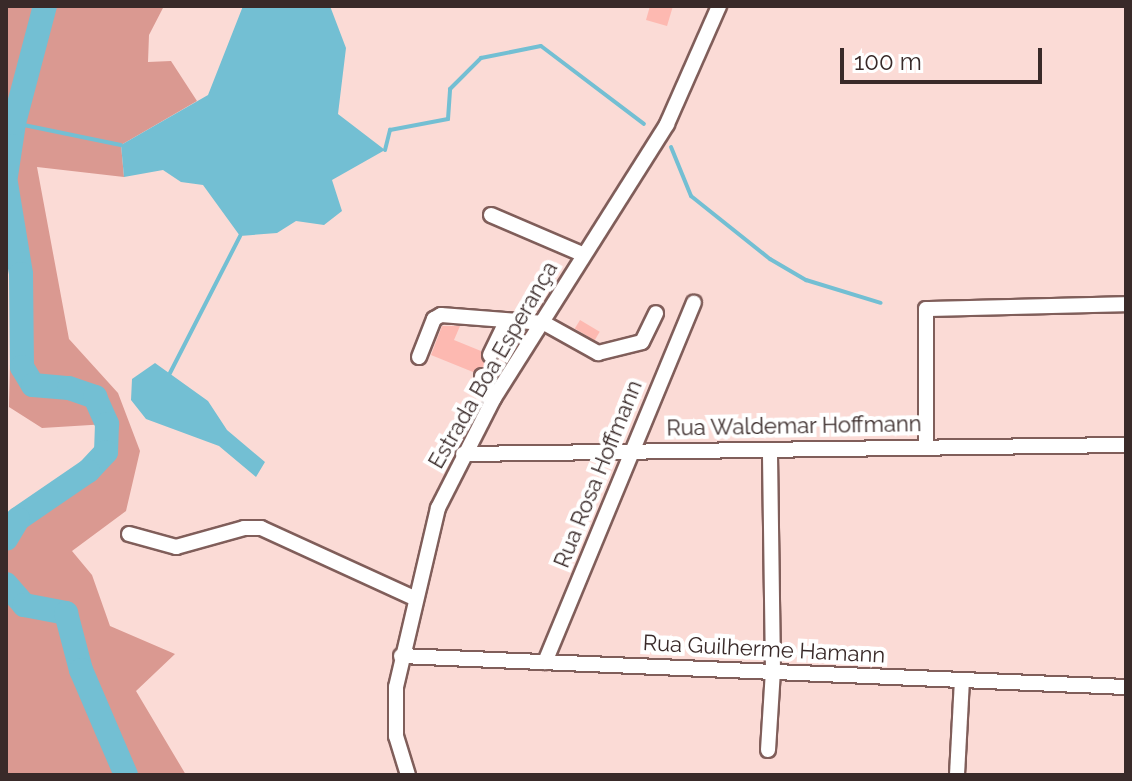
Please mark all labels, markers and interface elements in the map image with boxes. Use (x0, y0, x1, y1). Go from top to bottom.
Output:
scale bar (844, 32, 1046, 82)
text: 100 m (854, 47, 922, 76)
street label: Estrada Boa Esperança (423, 257, 563, 473)
street label: Rua Rosa Hoffmann (548, 376, 648, 572)
street label: Rua Waldemar Hoffmann (666, 411, 922, 441)
street label: Rua Guilherme Hamann (642, 629, 886, 669)

